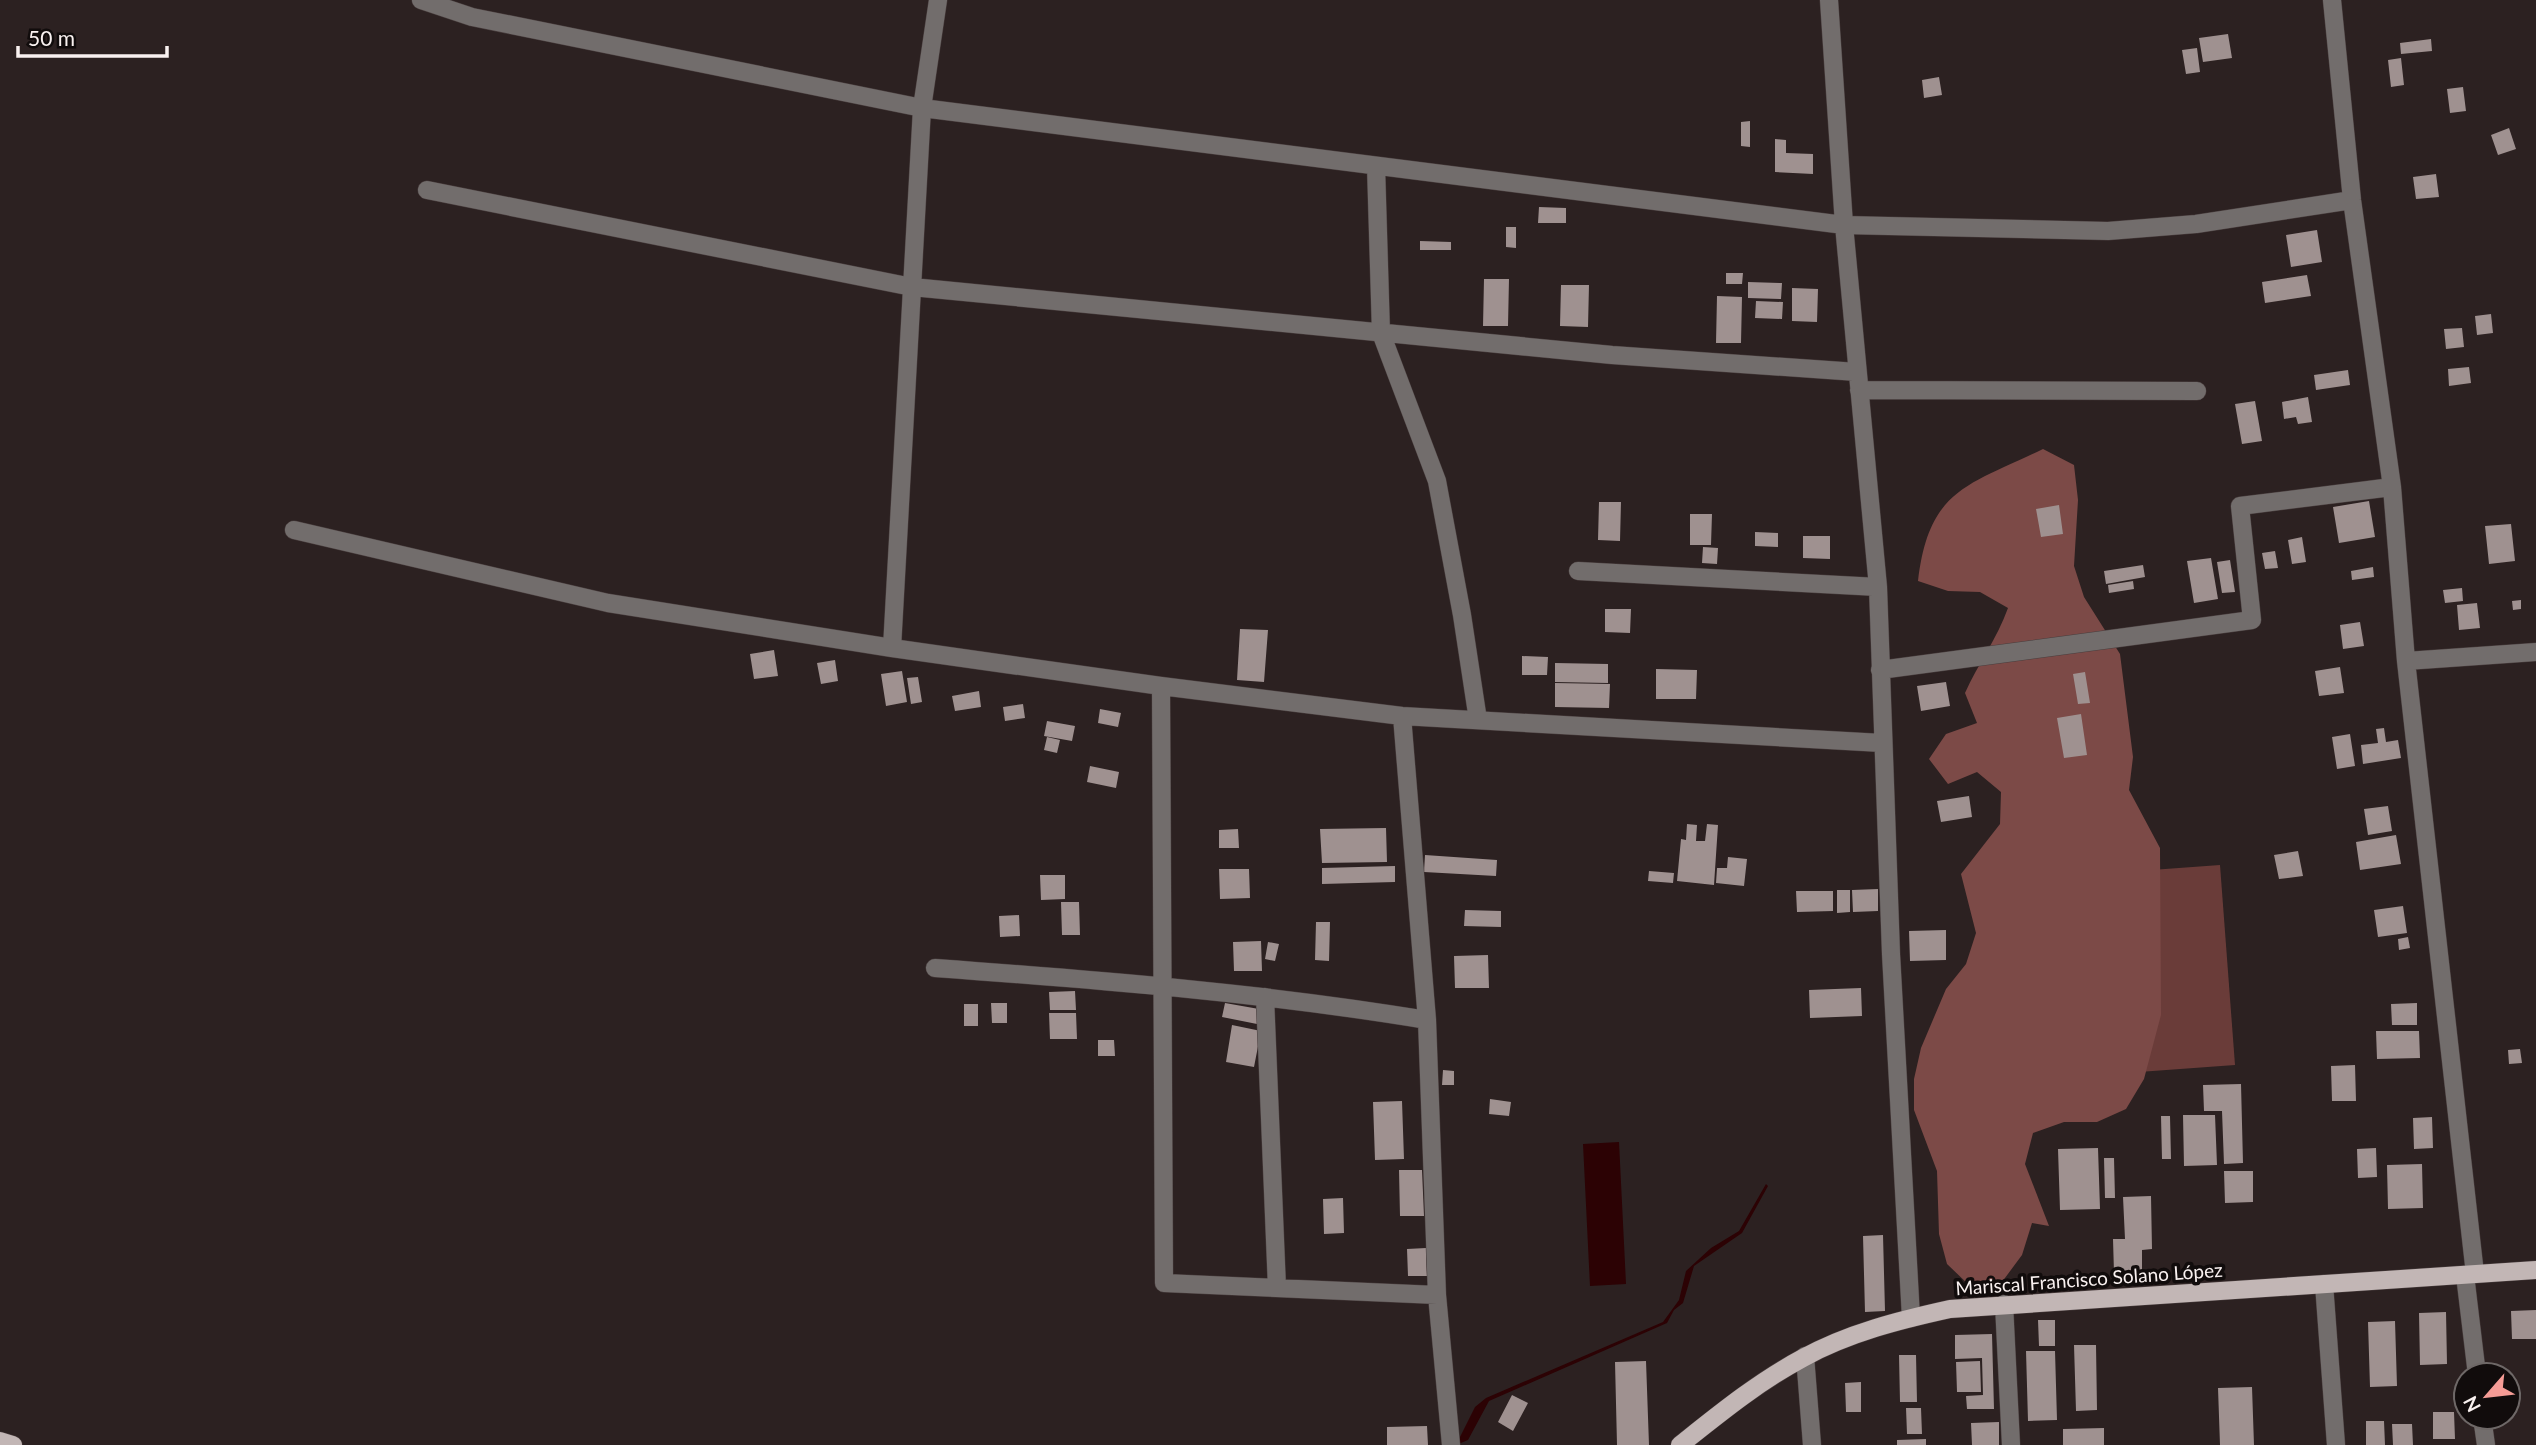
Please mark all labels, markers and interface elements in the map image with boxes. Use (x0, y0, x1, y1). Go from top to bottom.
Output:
scale bar (18, 14, 166, 58)
text: 50 m (28, 25, 75, 50)
street label: Mariscal Francisco Solano López (1955, 1258, 2223, 1299)
north arrow (2452, 1361, 2522, 1431)
text: N (2458, 1392, 2485, 1416)

